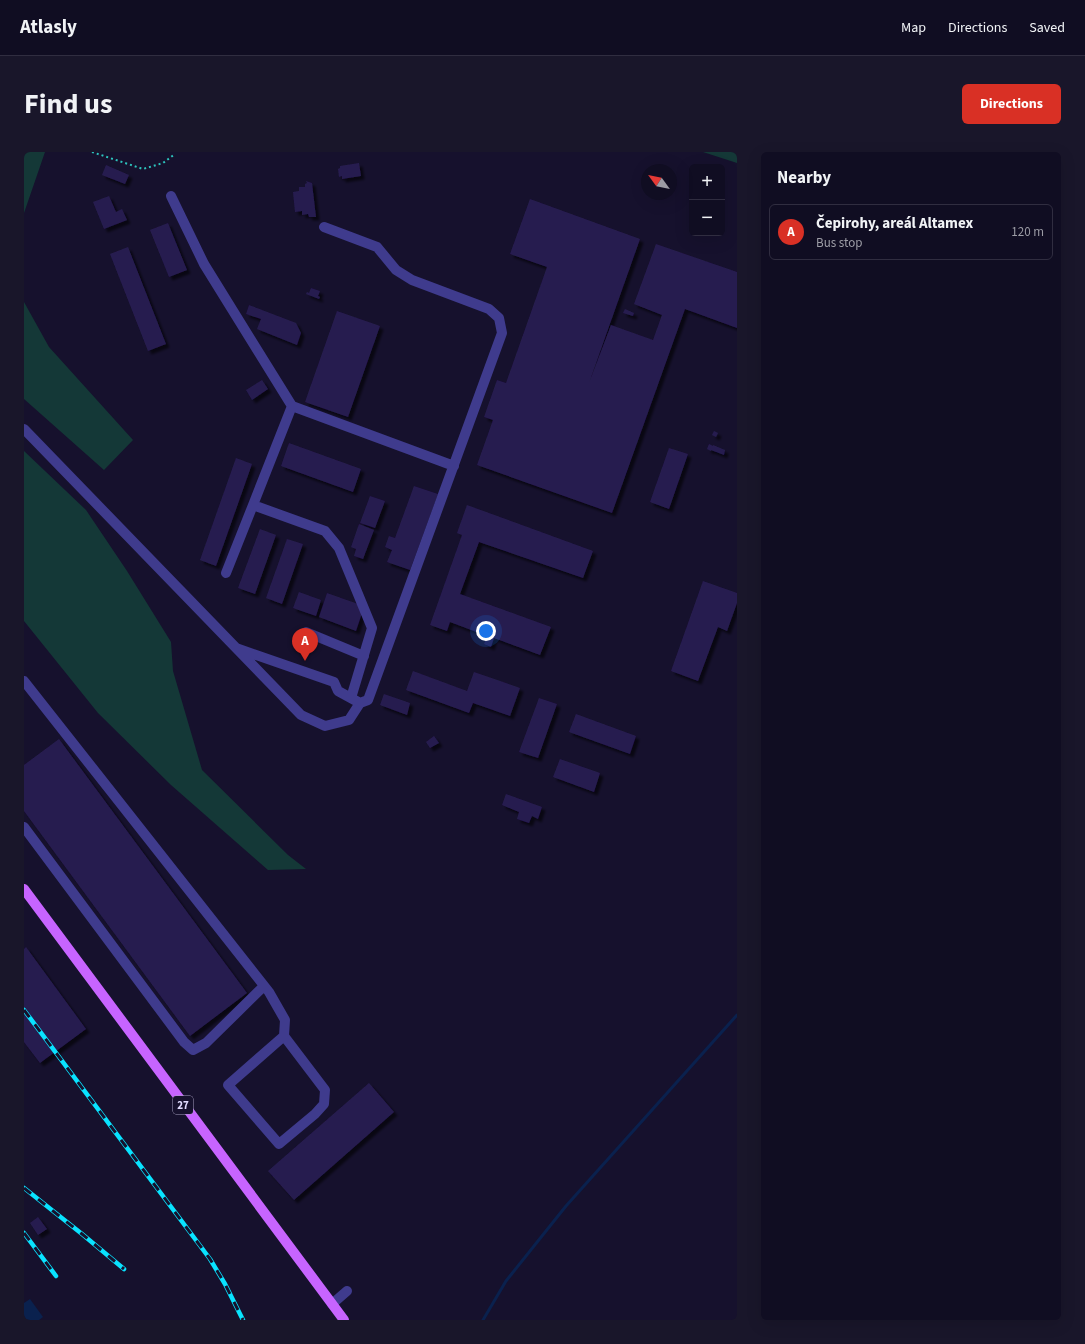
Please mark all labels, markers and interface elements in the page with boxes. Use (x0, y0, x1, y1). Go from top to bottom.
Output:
text: Atlasly (20, 14, 77, 41)
text: Map (901, 18, 926, 38)
text: Directions (948, 18, 1007, 38)
text: Saved (1029, 18, 1065, 38)
text: Find us (24, 84, 112, 124)
button: Directions (962, 84, 1061, 124)
north arrow (641, 164, 677, 200)
map controls (689, 164, 725, 236)
button: + (689, 164, 725, 200)
text: Nearby (777, 166, 831, 190)
button: − (689, 200, 725, 236)
text: Čepirohy, areál Altamex (816, 213, 973, 234)
text: A (787, 223, 795, 241)
text: 120 m (1011, 223, 1044, 241)
text: Bus stop (816, 234, 862, 252)
your location (476, 621, 496, 641)
pin: A (292, 628, 318, 661)
road number: 27 (173, 1096, 193, 1114)

